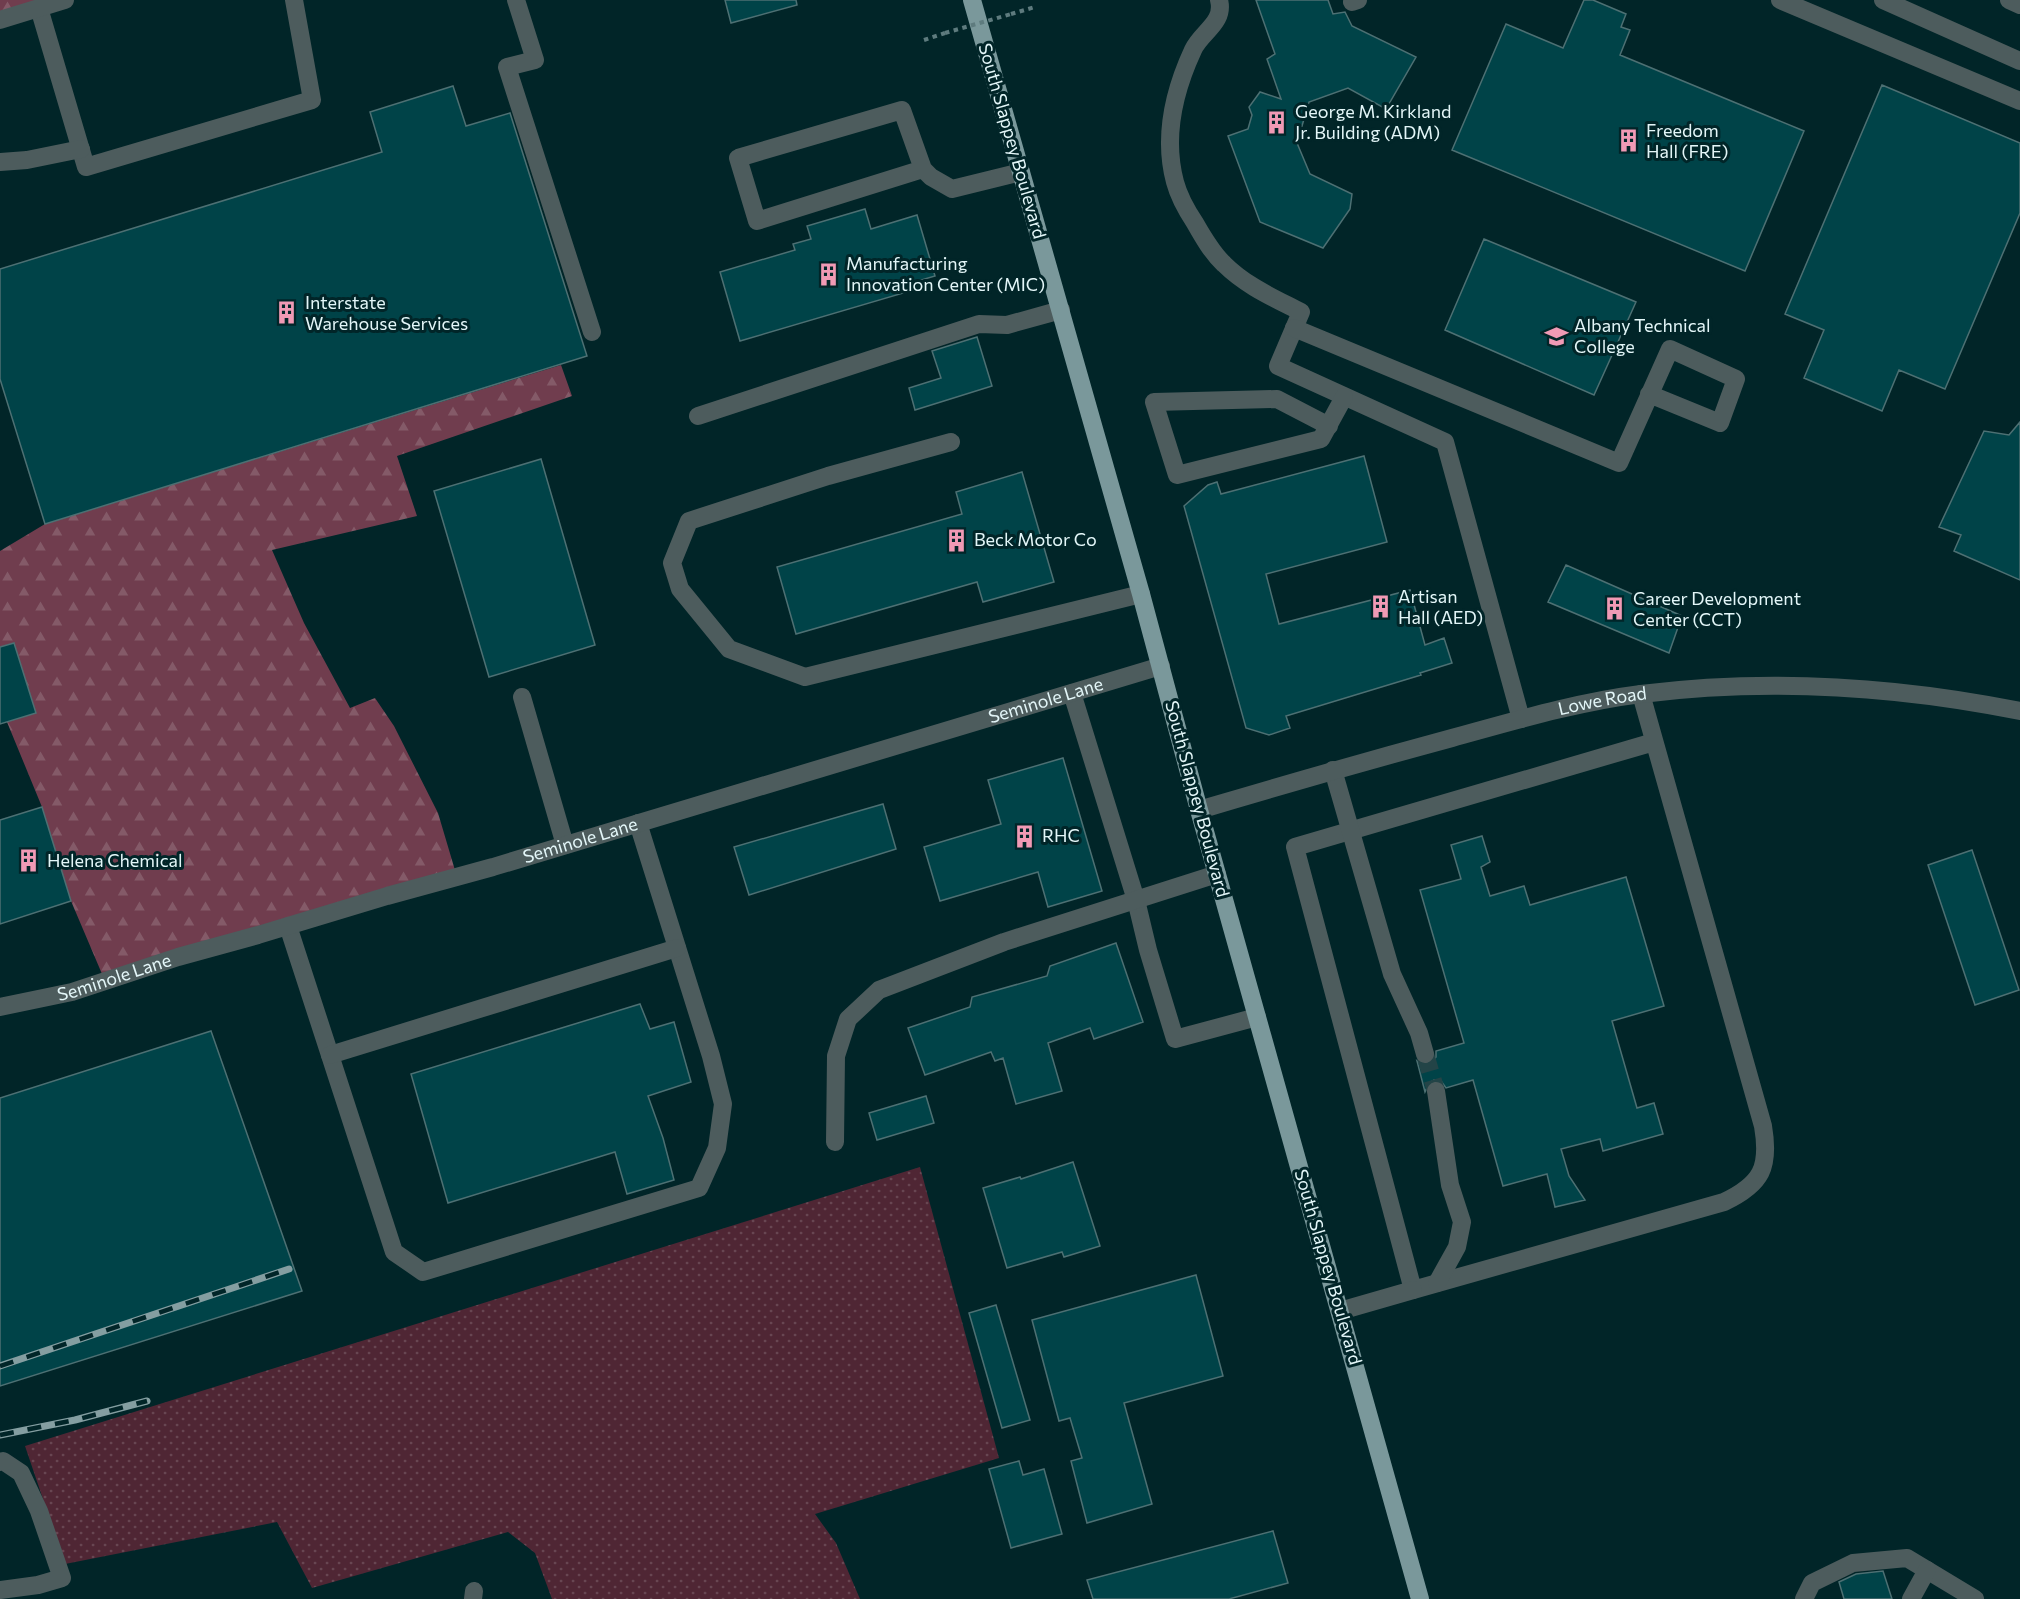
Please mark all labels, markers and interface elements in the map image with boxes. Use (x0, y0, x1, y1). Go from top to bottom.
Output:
street label: South Slappey Boulevard (974, 40, 1051, 241)
place label: George M. Kirkland Jr. Building (ADM) (1295, 100, 1451, 143)
building icon: George M. Kirkland Jr. Building (ADM) (1264, 109, 1290, 135)
place label: Freedom Hall (FRE) (1646, 119, 1728, 162)
building icon: Freedom Hall (FRE) (1615, 128, 1641, 154)
place label: Manufacturing Innovation Center (MIC) (846, 252, 1045, 295)
building icon: Manufacturing Innovation Center (MIC) (815, 261, 841, 287)
place label: Interstate Warehouse Services (305, 291, 468, 334)
building icon: Interstate Warehouse Services (274, 300, 300, 326)
place label: Albany Technical College (1574, 314, 1711, 357)
school or university icon: Albany Technical College (1543, 323, 1569, 349)
building icon: Beck Motor Co (943, 527, 969, 553)
place label: Beck Motor Co (974, 528, 1097, 550)
place label: Artisan Hall (AED) (1398, 585, 1483, 628)
place label: Career Development Center (CCT) (1633, 587, 1801, 630)
building icon: Artisan Hall (AED) (1367, 594, 1393, 620)
building icon: Career Development Center (CCT) (1602, 596, 1628, 622)
street label: Seminole Lane (985, 672, 1105, 727)
street label: Lowe Road (1556, 681, 1648, 719)
street label: South Slappey Boulevard (1161, 698, 1235, 899)
street label: Seminole Lane (520, 812, 640, 867)
building icon: RHC (1011, 823, 1037, 849)
place label: RHC (1042, 824, 1080, 846)
building icon: Helena Chemical (16, 848, 42, 874)
place label: Helena Chemical (47, 849, 183, 871)
street label: Seminole Lane (55, 948, 174, 1005)
street label: South Slappey Boulevard (1290, 1166, 1367, 1367)

